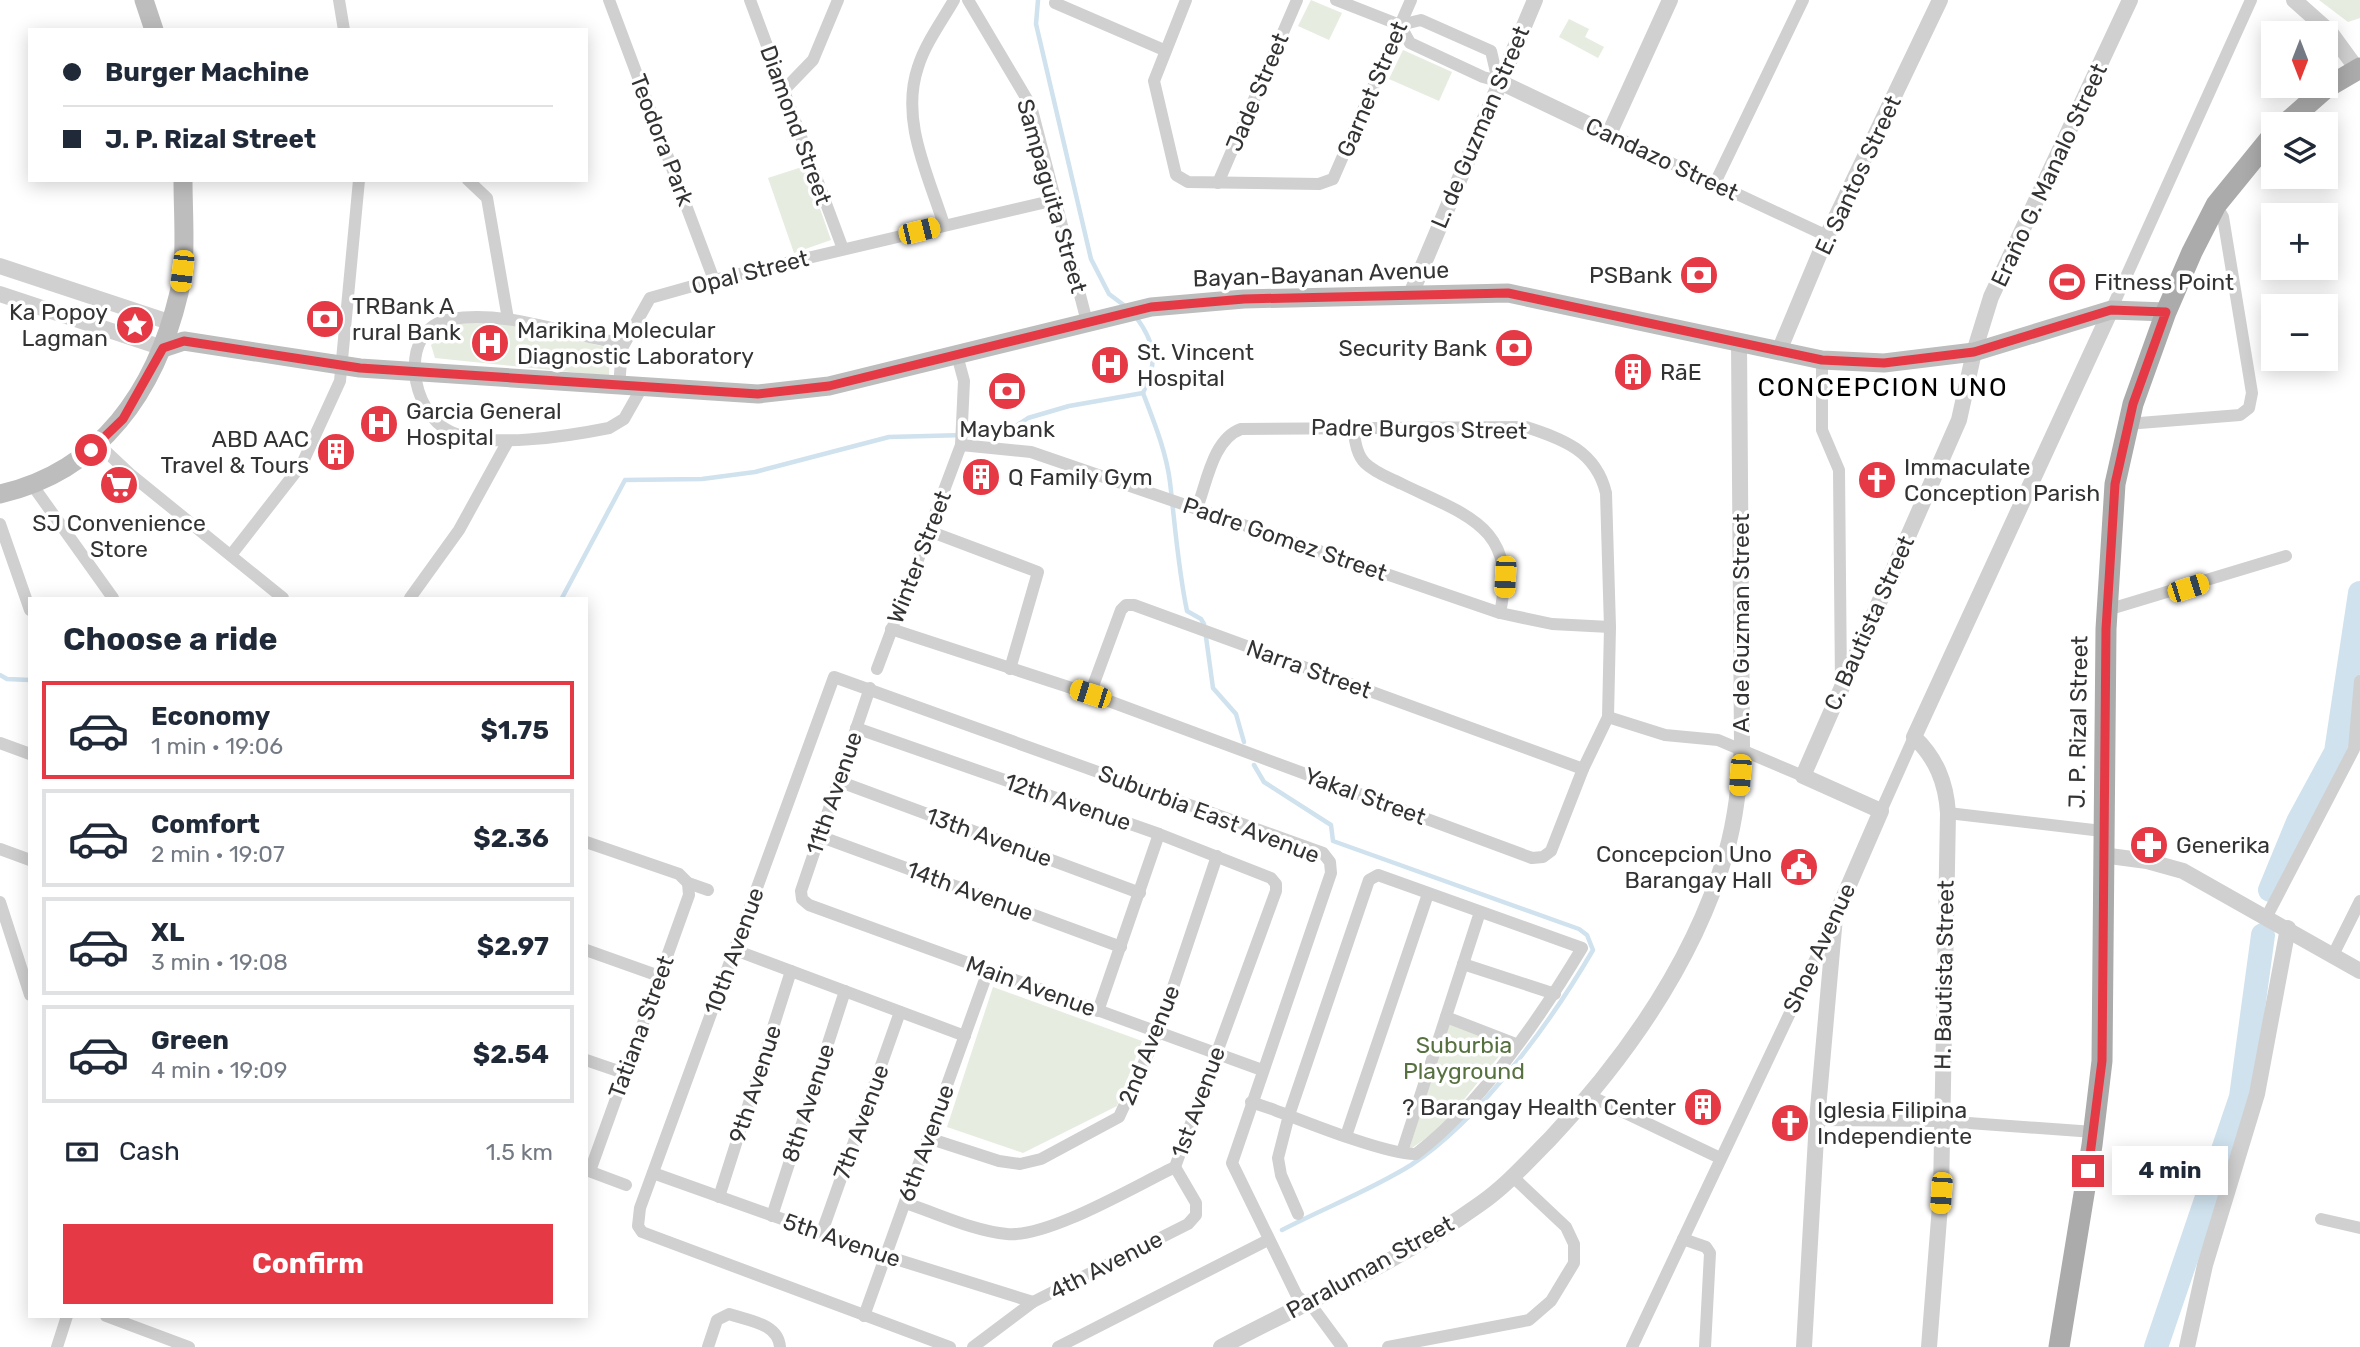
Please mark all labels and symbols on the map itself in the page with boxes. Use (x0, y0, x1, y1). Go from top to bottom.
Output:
street label: Garnet Street (1331, 17, 1413, 161)
north arrow (2261, 21, 2338, 98)
street label: L. de Guzman Street (1425, 22, 1535, 232)
street label: Jade Street (1220, 29, 1294, 155)
street label: Diamond Street (754, 42, 838, 208)
street label: Eraño G. Manalo Street (1985, 59, 2113, 291)
street label: Teodora Park (624, 70, 700, 210)
street label: E. Santos Street (1809, 91, 1907, 259)
street label: Sampaguita Street (1011, 96, 1093, 296)
street label: Candazo Street (1581, 111, 1743, 207)
car (897, 216, 942, 246)
street label: Opal Street (689, 244, 811, 300)
car (170, 249, 195, 293)
bank icon: PSBank (1678, 254, 1720, 296)
street label: Bayan-Bayanan Avenue (1192, 256, 1450, 292)
place label: PSBank (1589, 261, 1672, 289)
sports icon: Fitness Point (2046, 261, 2088, 303)
place label: Fitness Point (2094, 268, 2234, 296)
place label: TRBank A rural Bank (352, 292, 461, 346)
place label: Ka Popoy Lagman (9, 298, 108, 352)
bank icon: TRBank A rural Bank (304, 298, 346, 340)
place icon: Ka Popoy Lagman (114, 304, 156, 346)
place label: Marikina Molecular Diagnostic Laboratory (517, 316, 754, 370)
hospital icon: Marikina Molecular Diagnostic Laboratory (469, 322, 511, 364)
bank icon: Security Bank (1493, 327, 1535, 369)
place label: Security Bank (1338, 334, 1487, 362)
place label: St. Vincent Hospital (1137, 338, 1254, 392)
hospital icon: St. Vincent Hospital (1089, 344, 1131, 386)
building icon: RāE (1612, 351, 1654, 393)
place label: RāE (1660, 358, 1702, 386)
bank icon: Maybank (986, 370, 1028, 412)
district label: CONCEPCION UNO (1757, 372, 2009, 403)
place label: Garcia General Hospital (406, 397, 562, 451)
hospital icon: Garcia General Hospital (358, 403, 400, 445)
street label: Padre Burgos Street (1311, 413, 1527, 445)
place label: Maybank (959, 415, 1055, 443)
place label: ABD AAC Travel & Tours (160, 425, 309, 479)
building icon: ABD AAC Travel & Tours (315, 431, 357, 473)
route start (75, 434, 107, 466)
place label: Immaculate Conception Parish (1904, 453, 2100, 507)
building icon: Q Family Gym (960, 456, 1002, 498)
church icon: Immaculate Conception Parish (1856, 459, 1898, 501)
place label: Q Family Gym (1008, 463, 1153, 491)
supermarket icon: SJ Convenience Store (98, 464, 140, 506)
street label: Winter Street (881, 487, 957, 627)
street label: Padre Gomez Street (1179, 491, 1391, 587)
place label: SJ Convenience Store (32, 509, 206, 563)
street label: A. de Guzman Street (1727, 513, 1755, 733)
street label: C. Bautista Street (1818, 531, 1920, 715)
car (1494, 555, 1517, 599)
car (2165, 572, 2212, 604)
street label: Narra Street (1243, 633, 1375, 705)
street label: J. P. Rizal Street (2062, 635, 2094, 809)
car (1067, 678, 1114, 710)
street label: 11th Avenue (800, 728, 868, 858)
car (1729, 753, 1752, 797)
street label: Suburbia East Avenue (1094, 759, 1324, 869)
street label: Yakal Street (1300, 761, 1430, 831)
street label: 12th Avenue (1001, 767, 1135, 837)
street label: 13th Avenue (922, 801, 1056, 873)
pharmacy icon: Generika (2128, 824, 2170, 866)
place label: Generika (2176, 831, 2270, 859)
place label: Concepcion Uno Barangay Hall (1596, 840, 1772, 894)
public building icon: Concepcion Uno Barangay Hall (1778, 846, 1820, 888)
street label: 14th Avenue (903, 855, 1037, 927)
street label: Shoe Avenue (1777, 879, 1861, 1017)
street label: H. Bautista Street (1928, 880, 1960, 1070)
street label: 10th Avenue (698, 884, 770, 1018)
street label: Main Avenue (962, 950, 1100, 1022)
street label: Tatiana Street (602, 952, 680, 1102)
street label: 2nd Avenue (1112, 981, 1186, 1109)
street label: 9th Avenue (723, 1022, 787, 1146)
park label: Suburbia Playground (1403, 1031, 1525, 1085)
street label: 8th Avenue (776, 1040, 840, 1166)
street label: 1st Avenue (1165, 1043, 1231, 1161)
street label: 7th Avenue (827, 1061, 895, 1183)
street label: 6th Avenue (892, 1081, 960, 1205)
building icon: ? Barangay Health Center (1682, 1086, 1724, 1128)
place label: ? Barangay Health Center (1402, 1093, 1676, 1121)
place label: Iglesia Filipina Independiente (1817, 1096, 1972, 1150)
church icon: Iglesia Filipina Independiente (1769, 1102, 1811, 1144)
callout: 4 min (2112, 1146, 2228, 1196)
route end (2072, 1155, 2104, 1187)
car (1930, 1171, 1953, 1215)
street label: 5th Avenue (780, 1207, 904, 1273)
street label: Paraluman Street (1281, 1209, 1459, 1325)
street label: 4th Avenue (1045, 1225, 1167, 1305)

